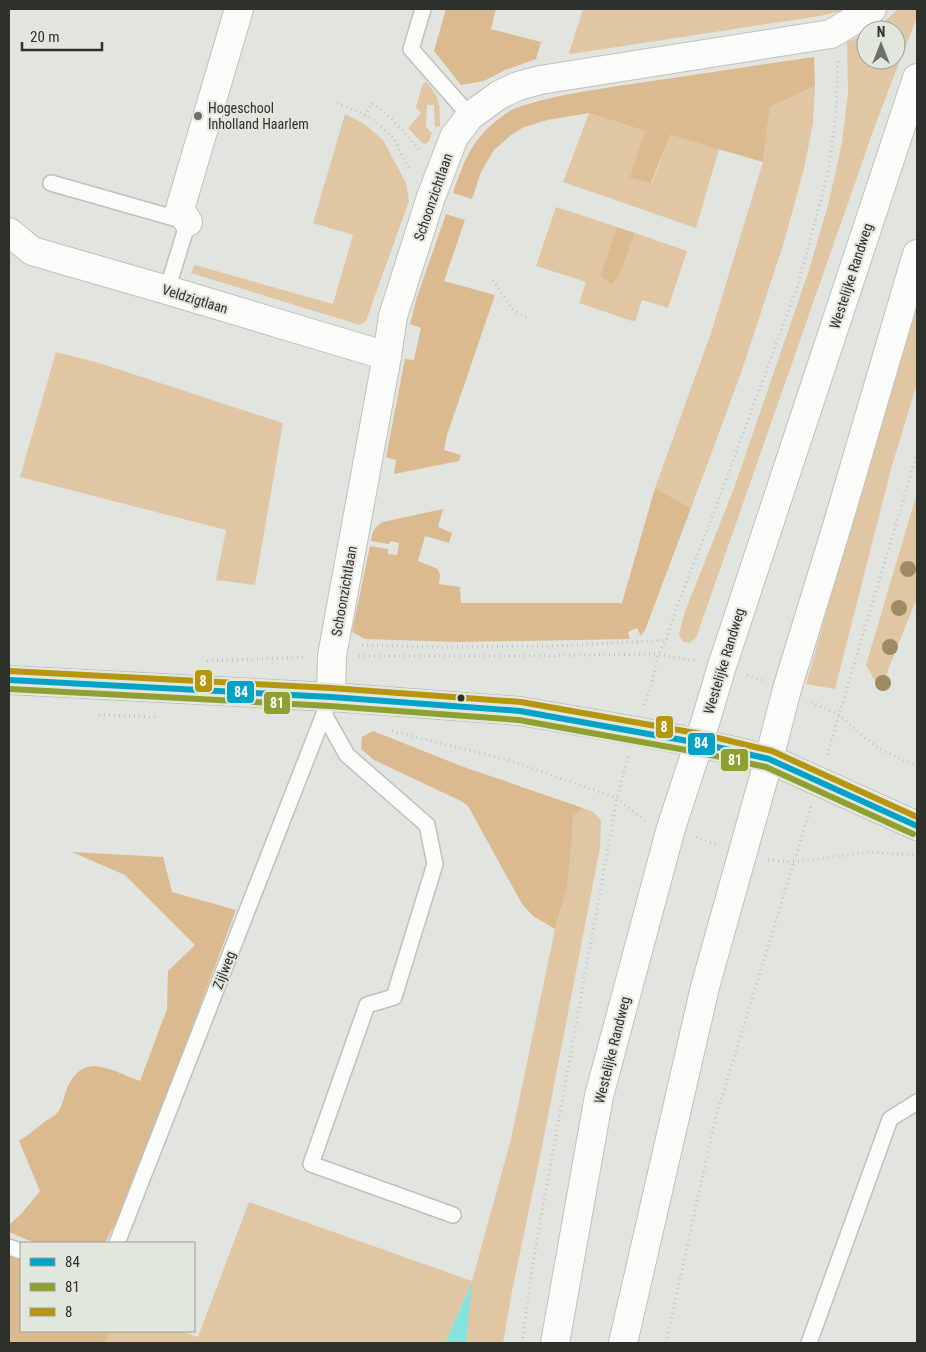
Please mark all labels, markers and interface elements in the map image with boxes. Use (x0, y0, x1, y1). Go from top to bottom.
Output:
scale bar (22, 20, 102, 52)
north arrow (856, 20, 906, 70)
text: N (877, 24, 885, 40)
text: 20 m (30, 28, 60, 46)
place label: Hogeschool Inholland Haarlem (208, 100, 309, 132)
marker: Hogeschool Inholland Haarlem (192, 110, 204, 122)
street label: Schoonzichtlaan (411, 151, 455, 243)
street label: Westelijke Randweg (826, 221, 876, 331)
street label: Veldzigtlaan (160, 281, 230, 317)
street label: Schoonzichtlaan (328, 545, 360, 637)
street label: Westelijke Randweg (700, 606, 748, 716)
line badge: 8 (194, 669, 213, 693)
text: 8 (199, 673, 207, 689)
line badge: 84 (226, 680, 255, 704)
text: 84 (234, 684, 248, 700)
line badge: 81 (263, 691, 291, 715)
unlabelled marker (456, 693, 466, 703)
text: 81 (270, 695, 284, 711)
line badge: 8 (655, 715, 674, 739)
text: 8 (660, 719, 668, 735)
line badge: 84 (687, 732, 716, 756)
text: 84 (694, 735, 708, 751)
line badge: 81 (720, 748, 749, 772)
text: 81 (728, 752, 742, 768)
street label: Zijlweg (209, 949, 239, 991)
street label: Westelijke Randweg (591, 995, 633, 1105)
legend (20, 1242, 195, 1332)
text: 84 (65, 1253, 80, 1271)
text: 81 (65, 1278, 80, 1296)
text: 8 (65, 1303, 72, 1321)

